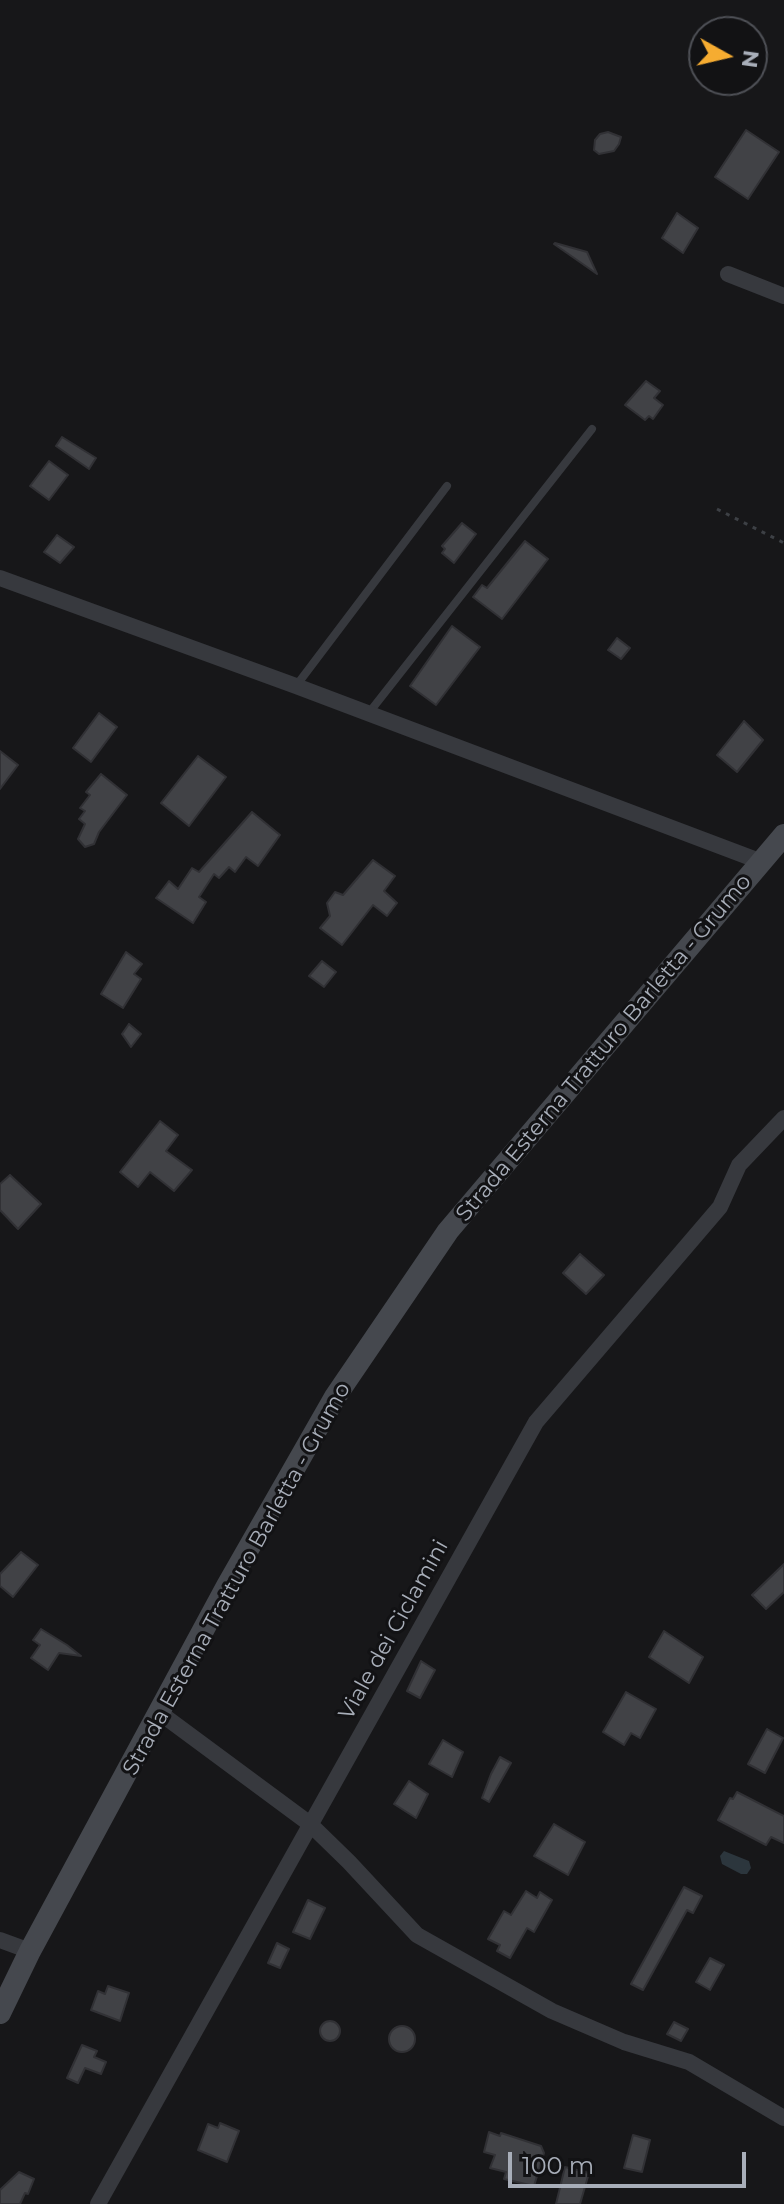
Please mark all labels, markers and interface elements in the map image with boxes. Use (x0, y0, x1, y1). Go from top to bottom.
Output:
north arrow (688, 16, 768, 96)
text: N (736, 48, 765, 70)
street label: Strada Esterna Tratturo Barletta - Grumo (451, 869, 757, 1227)
street label: Strada Esterna Tratturo Barletta - Grumo (118, 1378, 356, 1780)
street label: Viale dei Ciclamini (334, 1536, 454, 1724)
scale bar (512, 2136, 750, 2186)
text: 100 m (522, 2151, 594, 2180)

